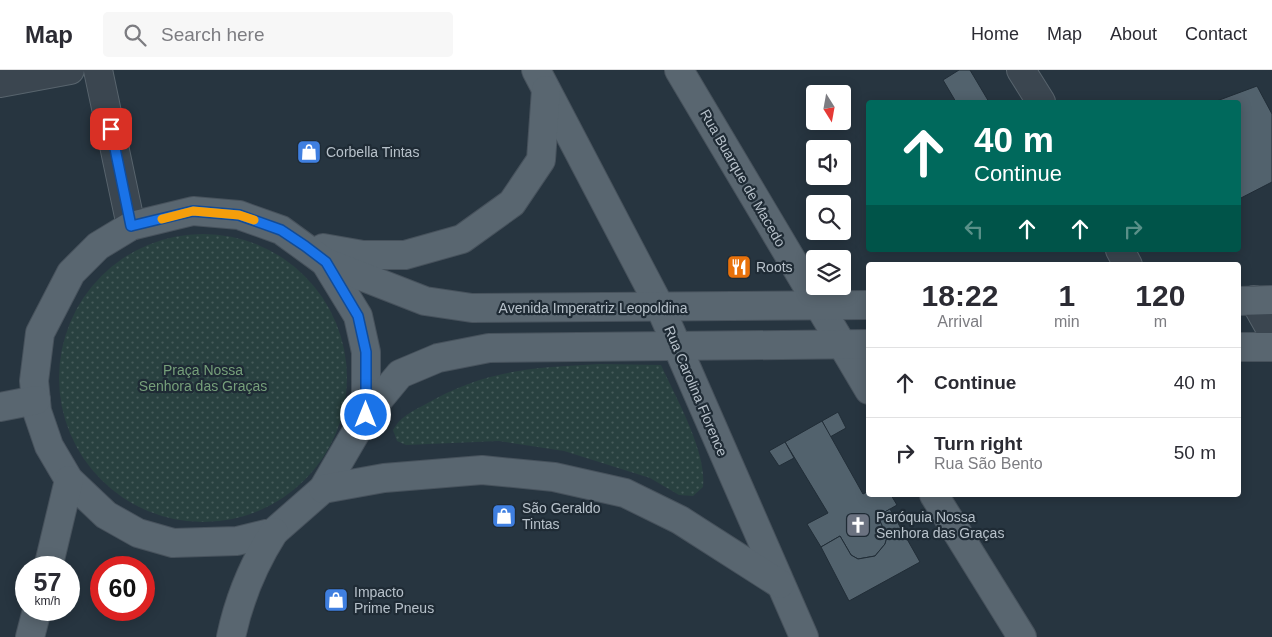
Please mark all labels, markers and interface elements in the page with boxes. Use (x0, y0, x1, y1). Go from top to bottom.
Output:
search box (103, 12, 453, 57)
text: Map (25, 21, 73, 48)
icon: search (121, 21, 149, 49)
text: Search here (161, 24, 265, 45)
text: Home (971, 24, 1019, 44)
text: Map (1047, 24, 1082, 44)
text: About (1110, 24, 1157, 44)
text: Contact (1185, 24, 1247, 44)
north arrow (806, 85, 851, 130)
map controls (806, 85, 851, 295)
street label: Rua Buarque de Macedo (697, 107, 789, 250)
pin (90, 108, 132, 150)
icon: arrive (97, 115, 125, 143)
icon: ahead (891, 120, 956, 185)
text: 40 m (974, 120, 1054, 159)
shop icon: Corbella Tintas (296, 139, 322, 165)
button: sound (806, 140, 851, 185)
place label: Corbella Tintas (326, 144, 419, 160)
text: Continue (974, 161, 1062, 186)
button: search (806, 195, 851, 240)
icon: left (960, 215, 988, 243)
icon: ahead (1013, 215, 1041, 243)
icon: ahead (1066, 215, 1094, 243)
icon: right (1119, 215, 1147, 243)
button: layers (806, 250, 851, 295)
restaurant icon: Roots (726, 254, 752, 280)
place label: Roots (756, 259, 793, 275)
text: 18:22 (922, 279, 998, 312)
text: 1 (1058, 279, 1075, 312)
text: 120 (1135, 279, 1185, 312)
street label: Avenida Imperatriz Leopoldina (499, 300, 688, 316)
text: Arrival (937, 313, 983, 330)
text: min (1054, 313, 1080, 330)
text: m (1154, 313, 1167, 330)
street label: Rua Carolina Florence (661, 323, 731, 459)
park label: Praça Nossa Senhora das Graças (139, 362, 267, 394)
icon: ahead (891, 369, 919, 397)
text: Continue (934, 372, 1016, 393)
text: 40 m (1174, 372, 1216, 393)
position arrow (339, 388, 391, 440)
text: Turn right (934, 433, 1022, 454)
icon: right (891, 439, 919, 467)
text: 50 m (1174, 442, 1216, 463)
text: Rua São Bento (934, 455, 1043, 472)
place label: São Geraldo Tintas (522, 500, 601, 532)
shop icon: São Geraldo Tintas (491, 503, 517, 529)
place label: Paróquia Nossa Senhora das Graças (876, 509, 1004, 541)
church icon: Paróquia Nossa Senhora das Graças (845, 512, 871, 538)
speed limit sign: 60 (90, 556, 155, 621)
text: 57 (34, 568, 61, 596)
place label: Impacto Prime Pneus (354, 584, 434, 616)
shop icon: Impacto Prime Pneus (323, 587, 349, 613)
text: km/h (34, 594, 61, 608)

